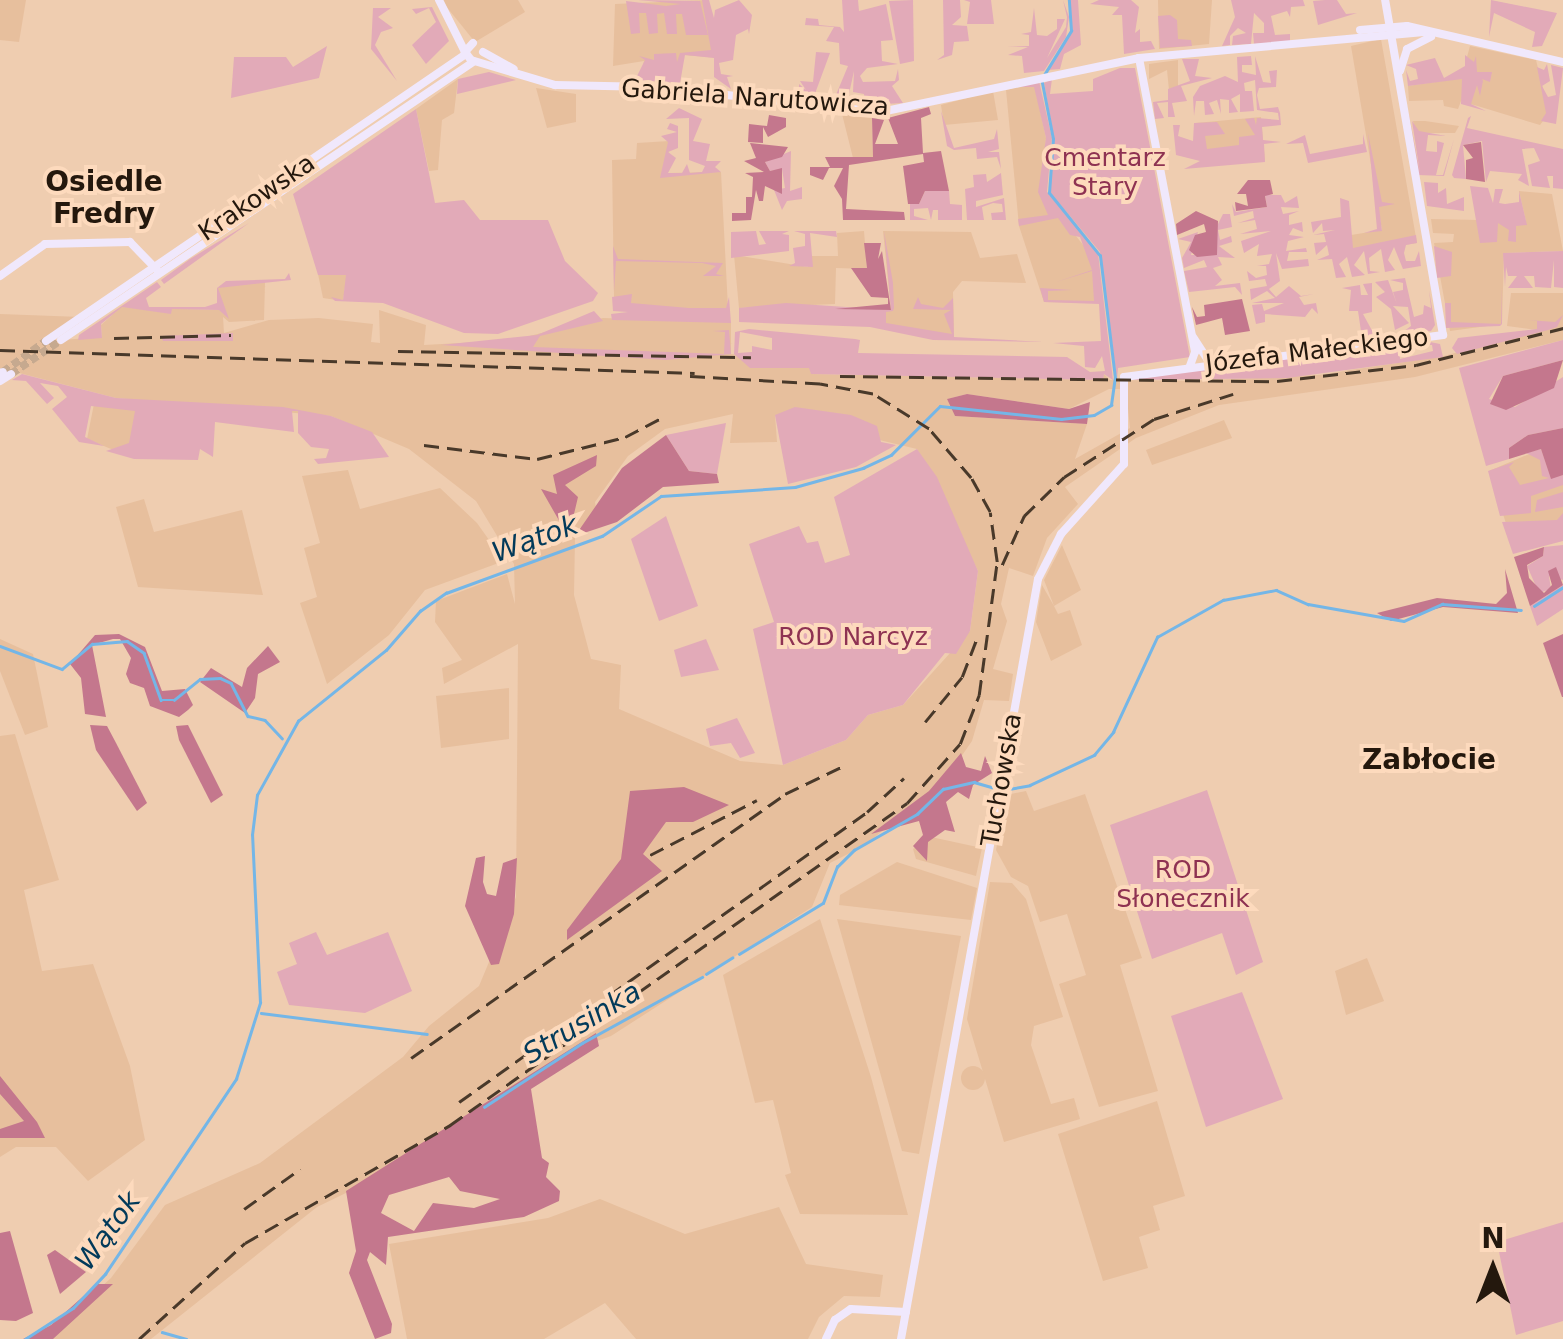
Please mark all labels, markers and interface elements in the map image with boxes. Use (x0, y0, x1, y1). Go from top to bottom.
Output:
street label: Gabriela Narutowicza (620, 74, 890, 122)
park label: Cmentarz Stary (1044, 144, 1166, 203)
street label: Krakowska (193, 148, 321, 248)
district label: Osiedle Fredry (45, 165, 163, 231)
street label: Józefa Małeckiego (1204, 322, 1430, 380)
water label: Wątok (487, 508, 583, 570)
park label: ROD Narcyz (778, 622, 928, 652)
street label: Tuchowska (976, 711, 1028, 849)
district label: Zabłocie (1362, 743, 1496, 777)
park label: ROD Słonecznik (1116, 856, 1250, 915)
water label: Strusinka (517, 975, 647, 1071)
water label: Wątok (68, 1185, 148, 1277)
north arrow (1443, 1219, 1543, 1319)
text: N (1481, 1222, 1505, 1255)

